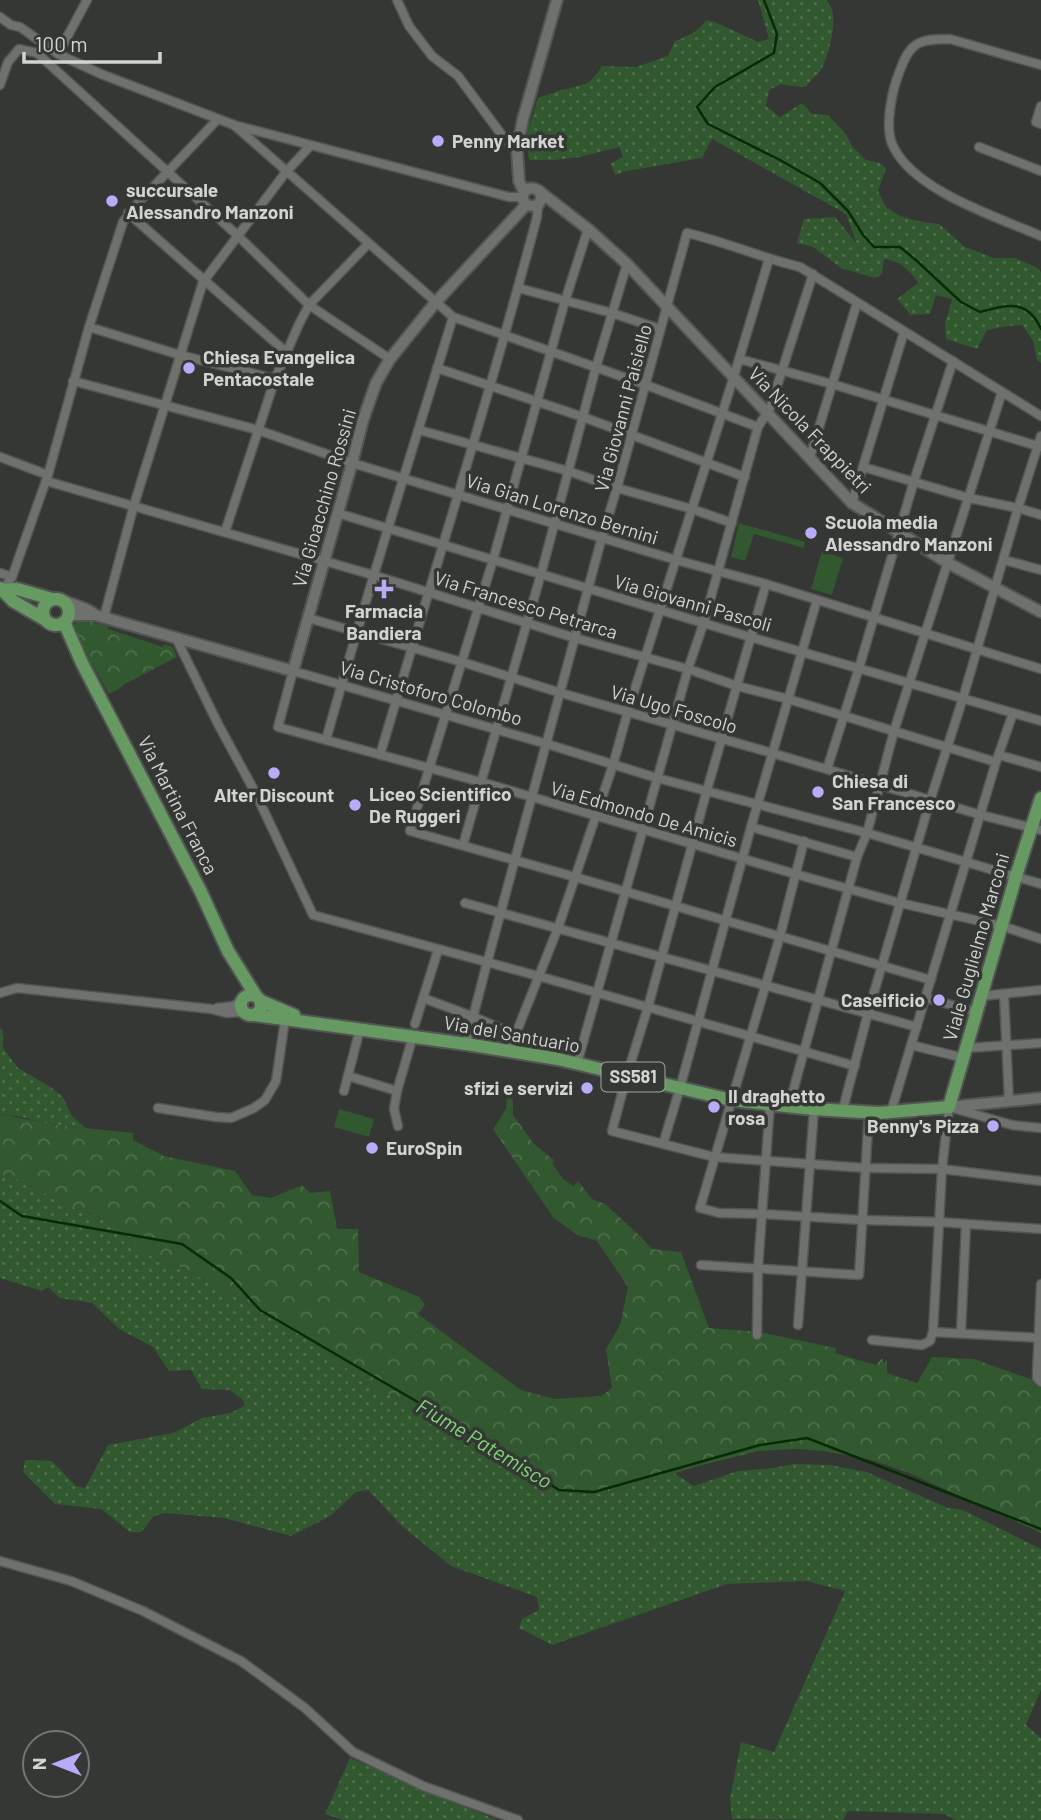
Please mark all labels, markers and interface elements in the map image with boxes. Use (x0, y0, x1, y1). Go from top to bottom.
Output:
scale bar (24, 21, 161, 65)
text: 100 m (35, 31, 88, 56)
place label: Penny Market (452, 129, 564, 152)
marker: Penny Market (430, 133, 446, 149)
place label: succursale Alessandro Manzoni (126, 178, 294, 223)
marker: succursale Alessandro Manzoni (104, 193, 120, 209)
street label: Via Giovanni Paisiello (589, 322, 656, 494)
place label: Chiesa Evangelica Pentacostale (203, 345, 355, 390)
marker: Chiesa Evangelica Pentacostale (181, 360, 197, 376)
street label: Via Nicola Frappietri (744, 362, 877, 498)
street label: Via Gioacchino Rossini (287, 406, 360, 590)
street label: Via Gian Lorenzo Bernini (463, 468, 661, 549)
place label: Scuola media Alessandro Manzoni (825, 510, 993, 555)
marker: Scuola media Alessandro Manzoni (803, 525, 819, 541)
street label: Via Francesco Petrarca (432, 566, 621, 643)
street label: Via Giovanni Pascoli (612, 569, 775, 636)
marker: Farmacia Bandiera (376, 581, 392, 597)
place label: Farmacia Bandiera (345, 599, 423, 644)
street label: Via Cristoforo Colombo (337, 655, 525, 730)
street label: Via Ugo Foscolo (608, 679, 740, 738)
street label: Via Martina Franca (134, 732, 223, 878)
marker: Alter Discount (266, 765, 282, 781)
place label: Chiesa di San Francesco (832, 769, 956, 814)
street label: Via Edmondo De Amicis (548, 776, 740, 851)
place label: Liceo Scientifico De Ruggeri (369, 782, 512, 827)
place label: Alter Discount (214, 783, 334, 806)
marker: Chiesa di San Francesco (810, 784, 826, 800)
marker: Liceo Scientifico De Ruggeri (347, 797, 363, 813)
street label: Viale Guglielmo Marconi (938, 850, 1013, 1044)
place label: Caseificio (841, 988, 925, 1011)
marker: Caseificio (931, 992, 947, 1008)
street label: Via del Santuario (442, 1010, 582, 1057)
road number: SS581 (602, 1062, 664, 1092)
place label: sfizi e servizi (464, 1076, 573, 1099)
marker: sfizi e servizi (579, 1080, 595, 1096)
place label: Il draghetto rosa (728, 1084, 825, 1129)
marker: Il draghetto rosa (706, 1099, 722, 1115)
place label: Benny's Pizza (867, 1114, 979, 1137)
marker: Benny's Pizza (985, 1118, 1001, 1134)
place label: EuroSpin (386, 1136, 462, 1159)
marker: EuroSpin (364, 1140, 380, 1156)
water label: Fiume Patemisco (412, 1392, 557, 1493)
north arrow (21, 1729, 91, 1799)
text: N (27, 1758, 50, 1770)

